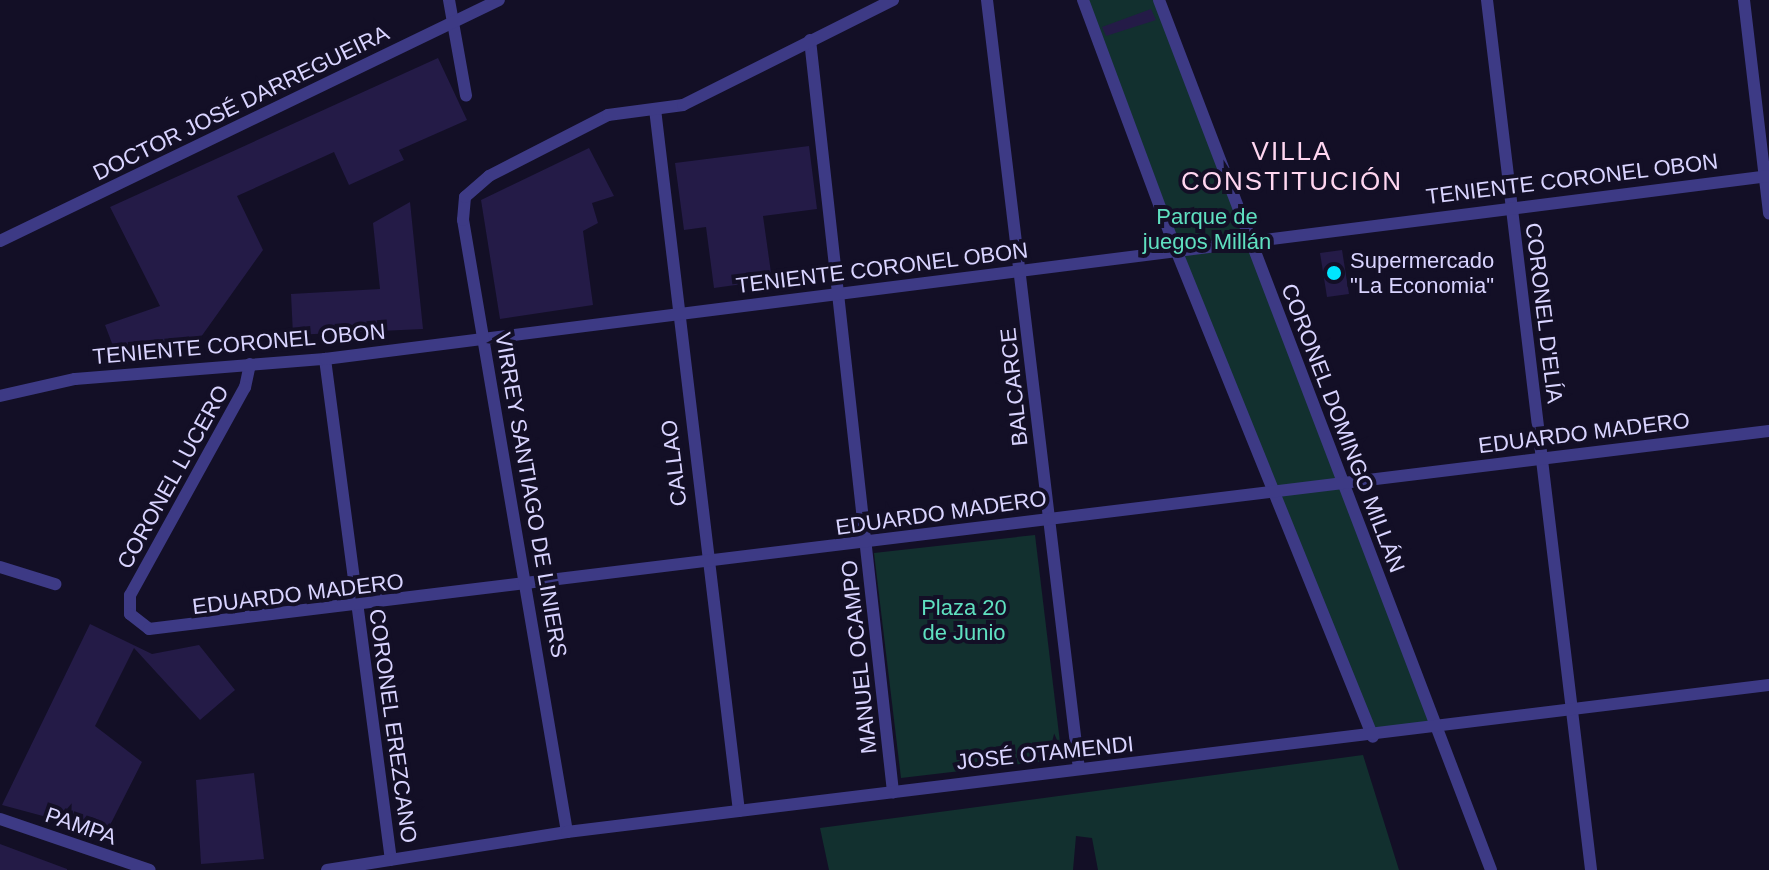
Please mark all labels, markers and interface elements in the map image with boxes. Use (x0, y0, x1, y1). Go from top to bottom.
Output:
street label: DOCTOR JOSÉ DARREGUEIRA (89, 20, 393, 186)
district label: VILLA CONSTITUCIÓN (1181, 136, 1403, 198)
street label: TENIENTE CORONEL OBON (1424, 148, 1720, 210)
park label: Parque de juegos Millán (1143, 203, 1271, 254)
street label: CORONEL D'ELÍA (1520, 221, 1568, 405)
street label: TENIENTE CORONEL OBON (734, 237, 1030, 299)
place label: Supermercado "La Economia" (1350, 247, 1494, 298)
marker: Supermercado "La Economia" (1325, 264, 1343, 282)
street label: CORONEL DOMINGO MILLÁN (1275, 279, 1411, 577)
street label: TENIENTE CORONEL OBON (91, 318, 387, 370)
street label: BALCARCE (995, 327, 1033, 447)
street label: VIRREY SANTIAGO DE LINIERS (489, 330, 573, 660)
street label: CORONEL LUCERO (111, 380, 235, 574)
street label: EDUARDO MADERO (1477, 407, 1691, 459)
street label: CALLAO (656, 418, 692, 508)
street label: EDUARDO MADERO (834, 485, 1048, 541)
street label: MANUEL OCAMPO (836, 558, 882, 756)
street label: EDUARDO MADERO (191, 568, 405, 620)
park label: Plaza 20 de Junio (921, 594, 1007, 646)
street label: CORONEL EREZCANO (363, 607, 423, 845)
street label: JOSÉ OTAMENDI (955, 731, 1135, 775)
street label: PAMPA (42, 802, 120, 850)

